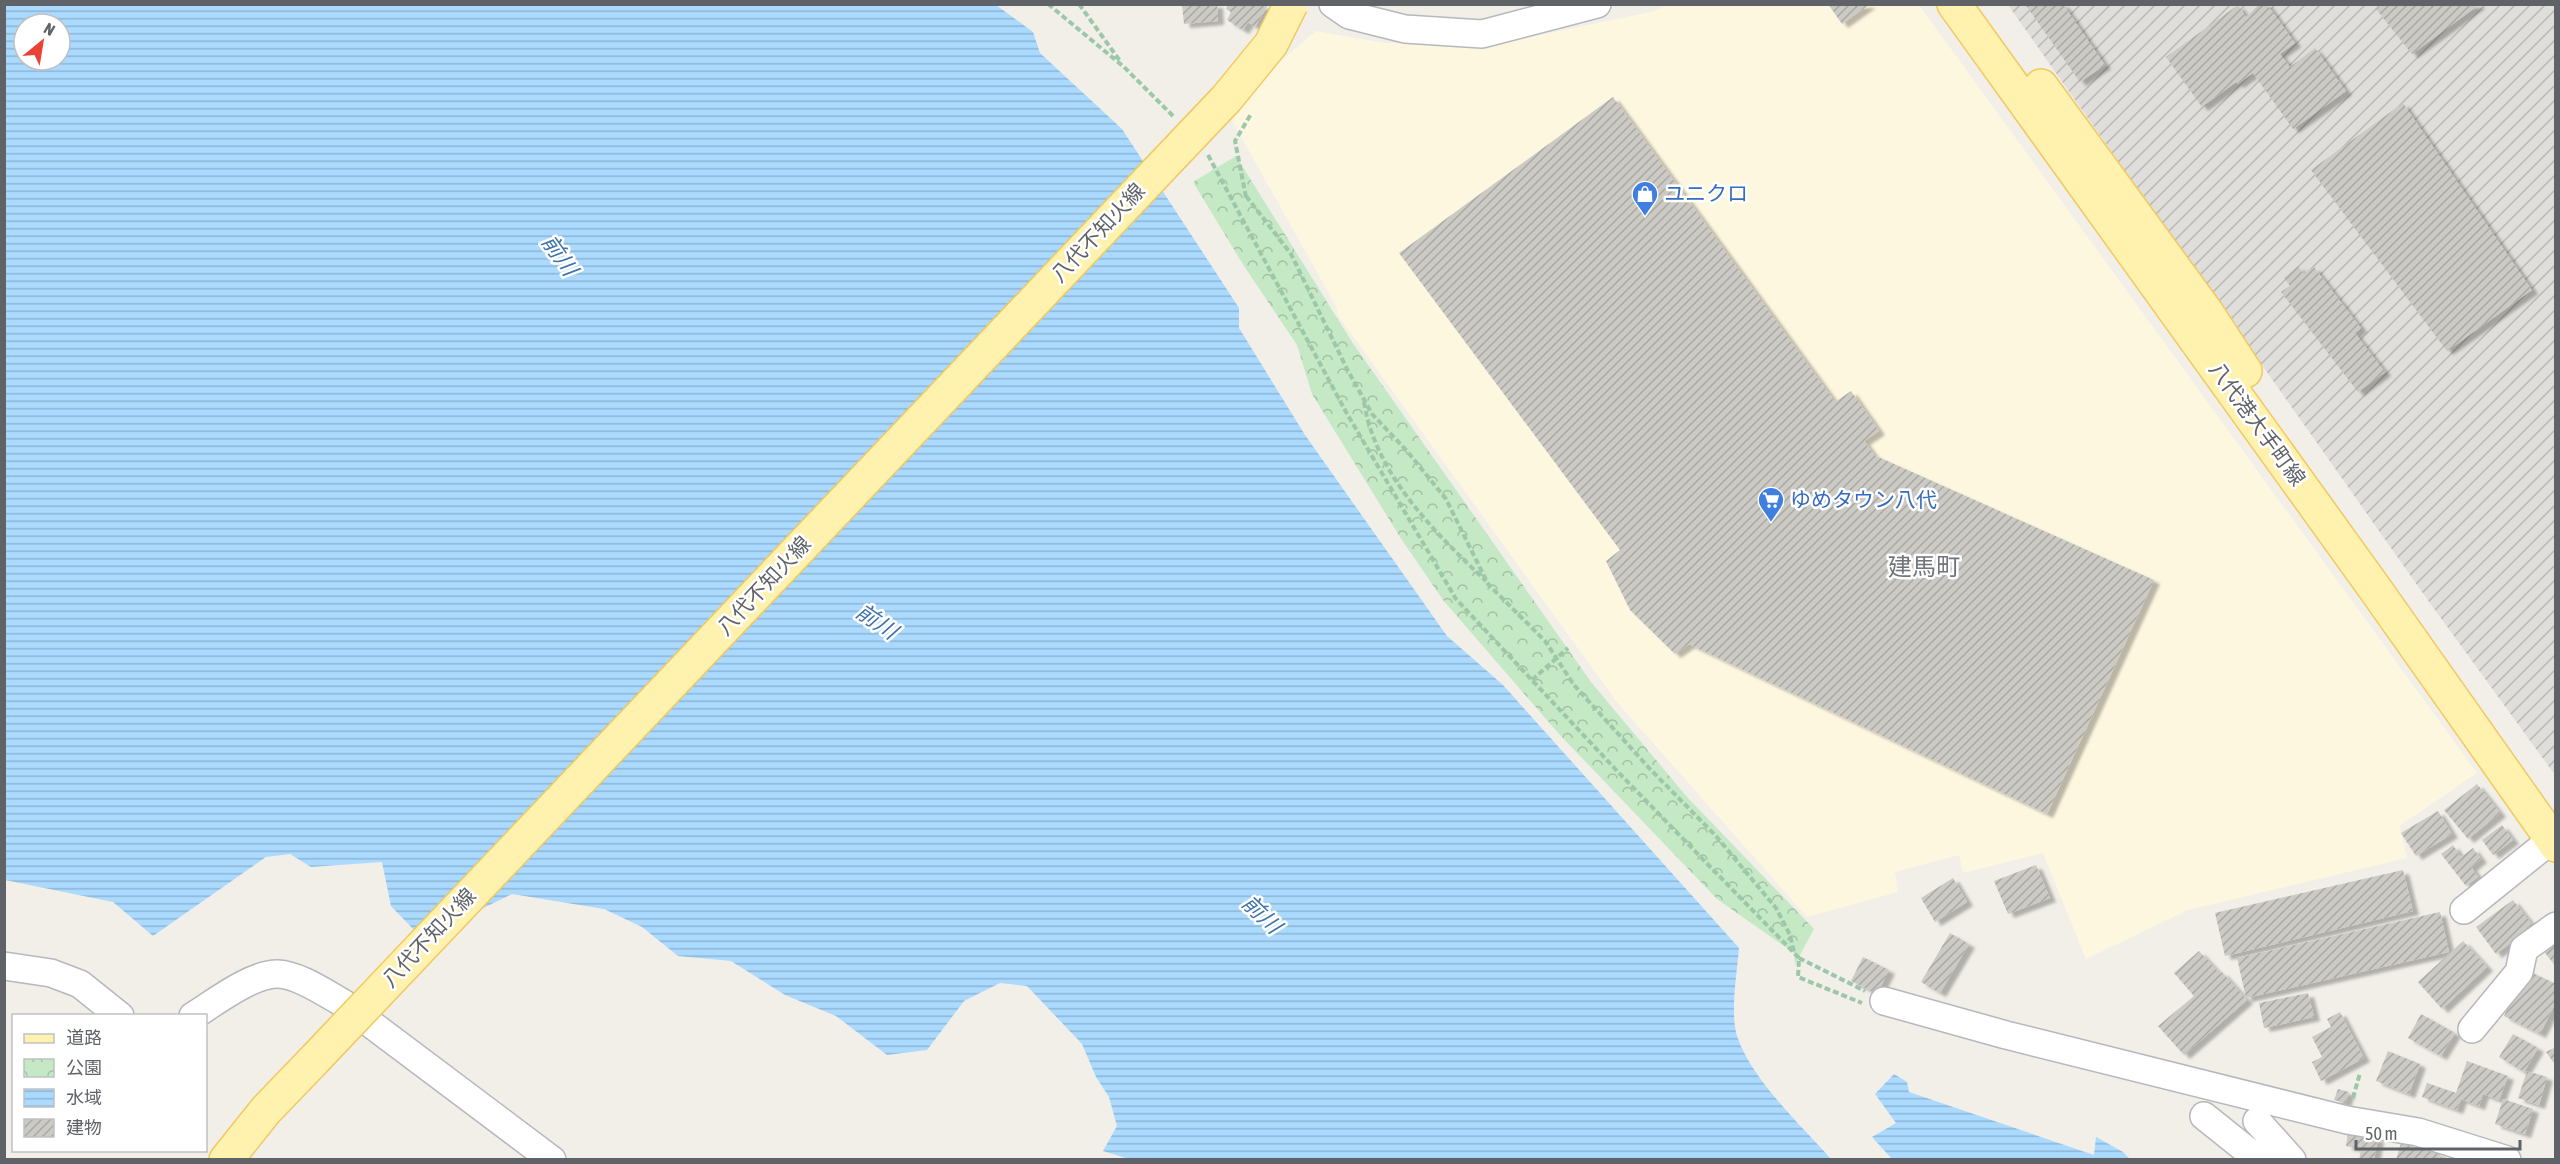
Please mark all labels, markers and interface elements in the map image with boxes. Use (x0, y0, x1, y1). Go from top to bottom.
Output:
north arrow (12, 12, 72, 72)
text: N (41, 19, 58, 39)
street label: 八代不知火線 (1046, 178, 1149, 287)
shop icon: ユニクロ (1630, 179, 1660, 217)
place label: ユニクロ (1664, 181, 1748, 205)
water label: 前川 (537, 230, 584, 282)
street label: 八代港大手町線 (2205, 357, 2311, 490)
supermarket icon: ゆめタウン八代 (1756, 485, 1786, 523)
place label: ゆめタウン八代 (1790, 487, 1937, 511)
street label: 八代不知火線 (712, 531, 815, 640)
district label: 建馬町 (1888, 553, 1960, 580)
water label: 前川 (851, 598, 904, 645)
street label: 八代不知火線 (377, 883, 480, 992)
water label: 前川 (1237, 889, 1288, 940)
legend (12, 1014, 207, 1152)
text: 道路 (66, 1027, 102, 1048)
text: 公園 (66, 1057, 102, 1078)
text: 水域 (66, 1087, 102, 1108)
scale bar (2356, 1113, 2520, 1151)
text: 建物 (66, 1117, 102, 1138)
text: 50 m (2365, 1123, 2397, 1144)

